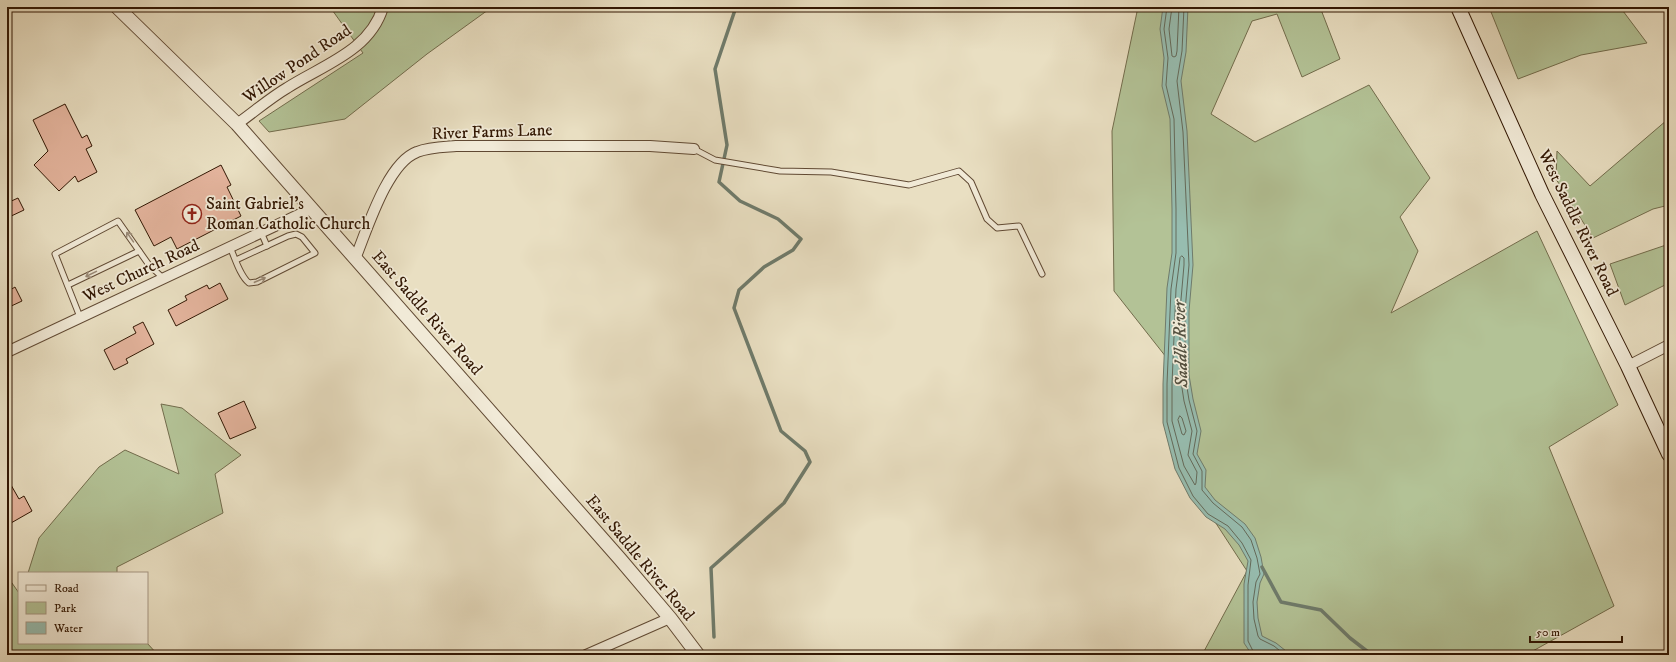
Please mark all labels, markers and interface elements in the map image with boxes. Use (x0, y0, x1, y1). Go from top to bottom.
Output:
street label: Willow Pond Road (237, 19, 356, 109)
street label: River Farms Lane (431, 119, 553, 145)
street label: West Saddle River Road (1532, 145, 1623, 301)
place label: Saint Gabriel's Roman Catholic Church (206, 193, 370, 235)
church icon: Saint Gabriel's Roman Catholic Church (181, 203, 203, 225)
one-way arrow (126, 232, 134, 243)
street label: West Church Road (78, 234, 203, 308)
street label: East Saddle River Road (367, 246, 488, 380)
one-way arrow (86, 271, 98, 278)
one-way arrow (254, 276, 266, 283)
water label: Saddle River (1168, 298, 1194, 389)
street label: East Saddle River Road (581, 490, 700, 626)
legend (18, 572, 148, 644)
text: Road (54, 581, 79, 596)
text: Park (54, 601, 76, 616)
scale bar (1530, 618, 1622, 644)
text: Water (53, 621, 83, 636)
text: 50 m (1536, 625, 1560, 640)

